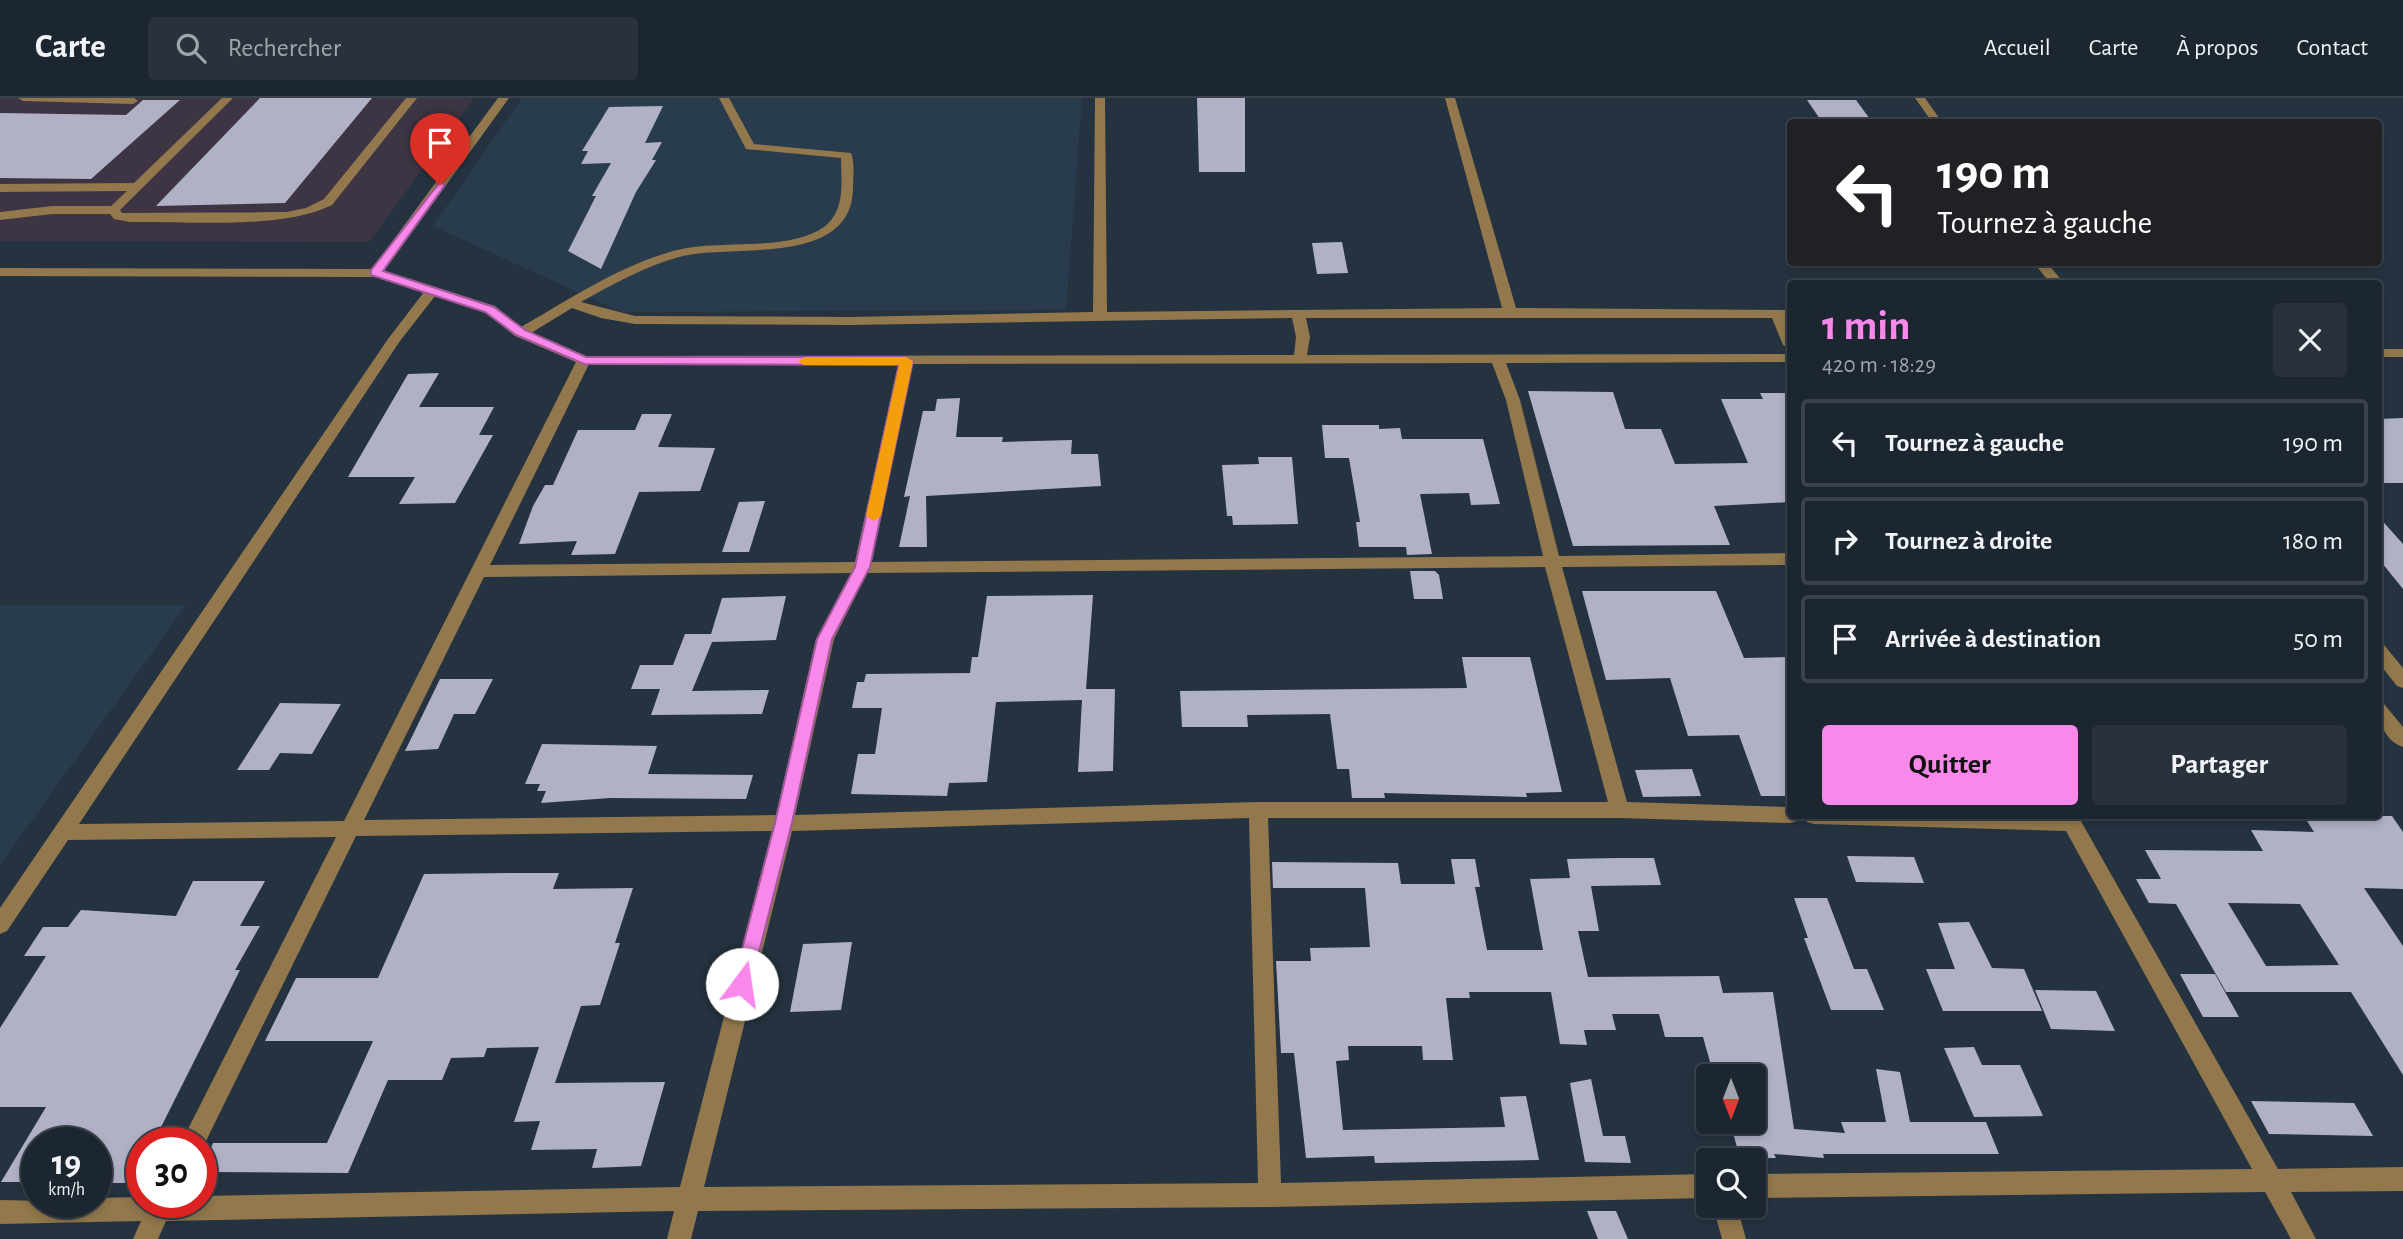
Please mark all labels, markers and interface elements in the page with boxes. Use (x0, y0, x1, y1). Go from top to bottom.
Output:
search box (148, 17, 638, 80)
icon: search (172, 29, 210, 67)
text: Carte (35, 31, 106, 64)
text: Rechercher (228, 35, 341, 61)
text: Accueil (1984, 36, 2051, 60)
text: Carte (2089, 36, 2138, 60)
text: À propos (2176, 36, 2258, 60)
text: Contact (2296, 36, 2368, 60)
pin (410, 113, 470, 185)
icon: arrive (421, 124, 459, 162)
icon: left (1822, 147, 1913, 238)
text: 190 m (1937, 149, 2051, 198)
text: Tournez à gauche (1937, 207, 2152, 239)
button: close (2273, 303, 2347, 377)
text: 1 min (1822, 305, 1911, 347)
text: 420 m · 18:29 (1822, 354, 1936, 377)
icon: left (1826, 424, 1864, 462)
text: Tournez à gauche (1885, 430, 2064, 456)
text: 190 m (2283, 430, 2343, 456)
icon: right (1826, 522, 1864, 560)
text: Tournez à droite (1885, 528, 2052, 554)
text: 180 m (2283, 528, 2343, 554)
icon: arrive (1826, 620, 1864, 658)
text: Arrivée à destination (1885, 626, 2101, 652)
text: 50 m (2293, 626, 2343, 652)
button: Quitter (1822, 725, 2078, 805)
button: Partager (2092, 725, 2347, 805)
position arrow (705, 947, 779, 1021)
north arrow (1696, 1064, 1766, 1134)
map controls (1696, 1064, 1766, 1218)
speed limit sign: 30 (126, 1127, 217, 1218)
text: 19 (52, 1146, 81, 1181)
button: search (1696, 1148, 1766, 1218)
text: km/h (48, 1181, 85, 1199)

